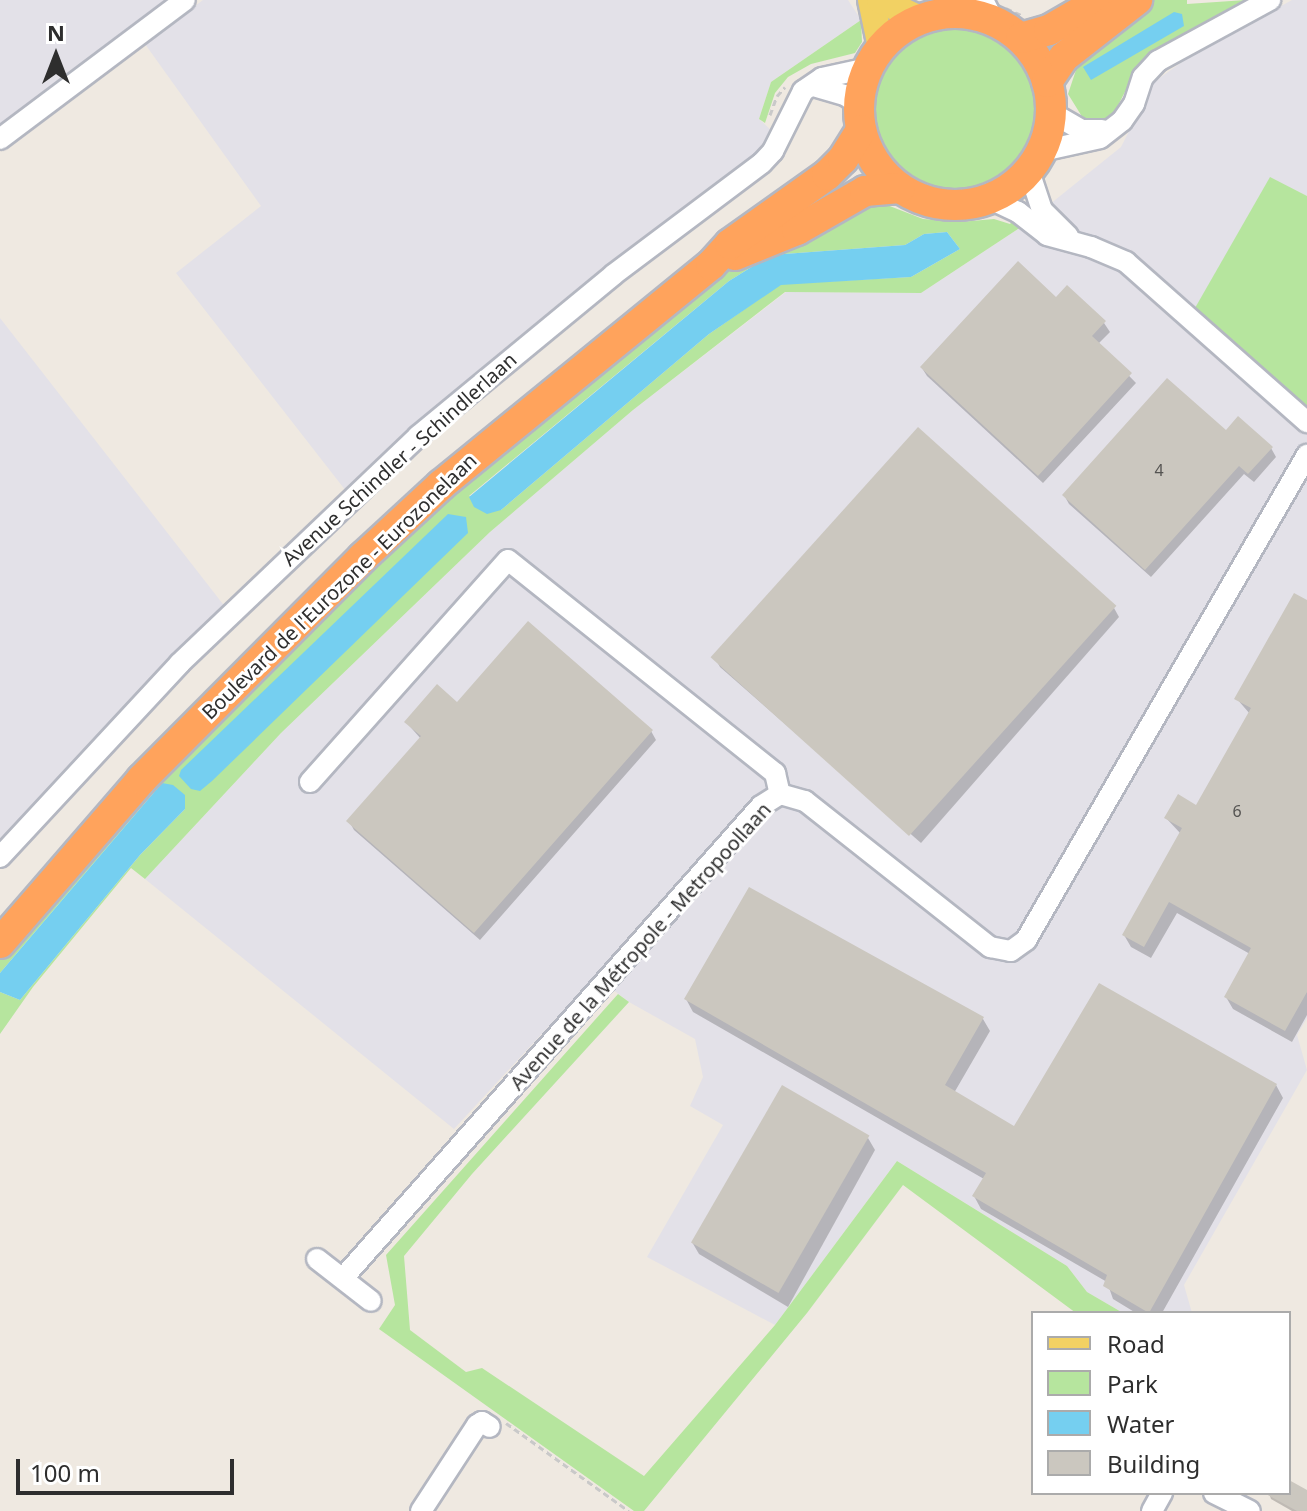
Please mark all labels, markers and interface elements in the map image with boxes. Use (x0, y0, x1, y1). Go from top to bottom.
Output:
north arrow (16, 16, 96, 96)
text: N (47, 17, 65, 47)
street label: Avenue Schindler - Schindlerlaan (277, 347, 521, 571)
street label: Boulevard de l'Eurozone - Eurozonelaan (197, 448, 481, 724)
house number: 4 (1154, 460, 1164, 480)
street label: Avenue de la Métropole - Metropoollaan (505, 797, 775, 1095)
house number: 6 (1232, 801, 1242, 821)
legend (1031, 1311, 1291, 1495)
text: Road (1107, 1327, 1165, 1360)
text: Park (1107, 1367, 1158, 1400)
text: Water (1107, 1407, 1174, 1440)
scale bar (20, 1443, 238, 1493)
text: Building (1107, 1447, 1200, 1480)
text: 100 m (30, 1456, 100, 1489)

